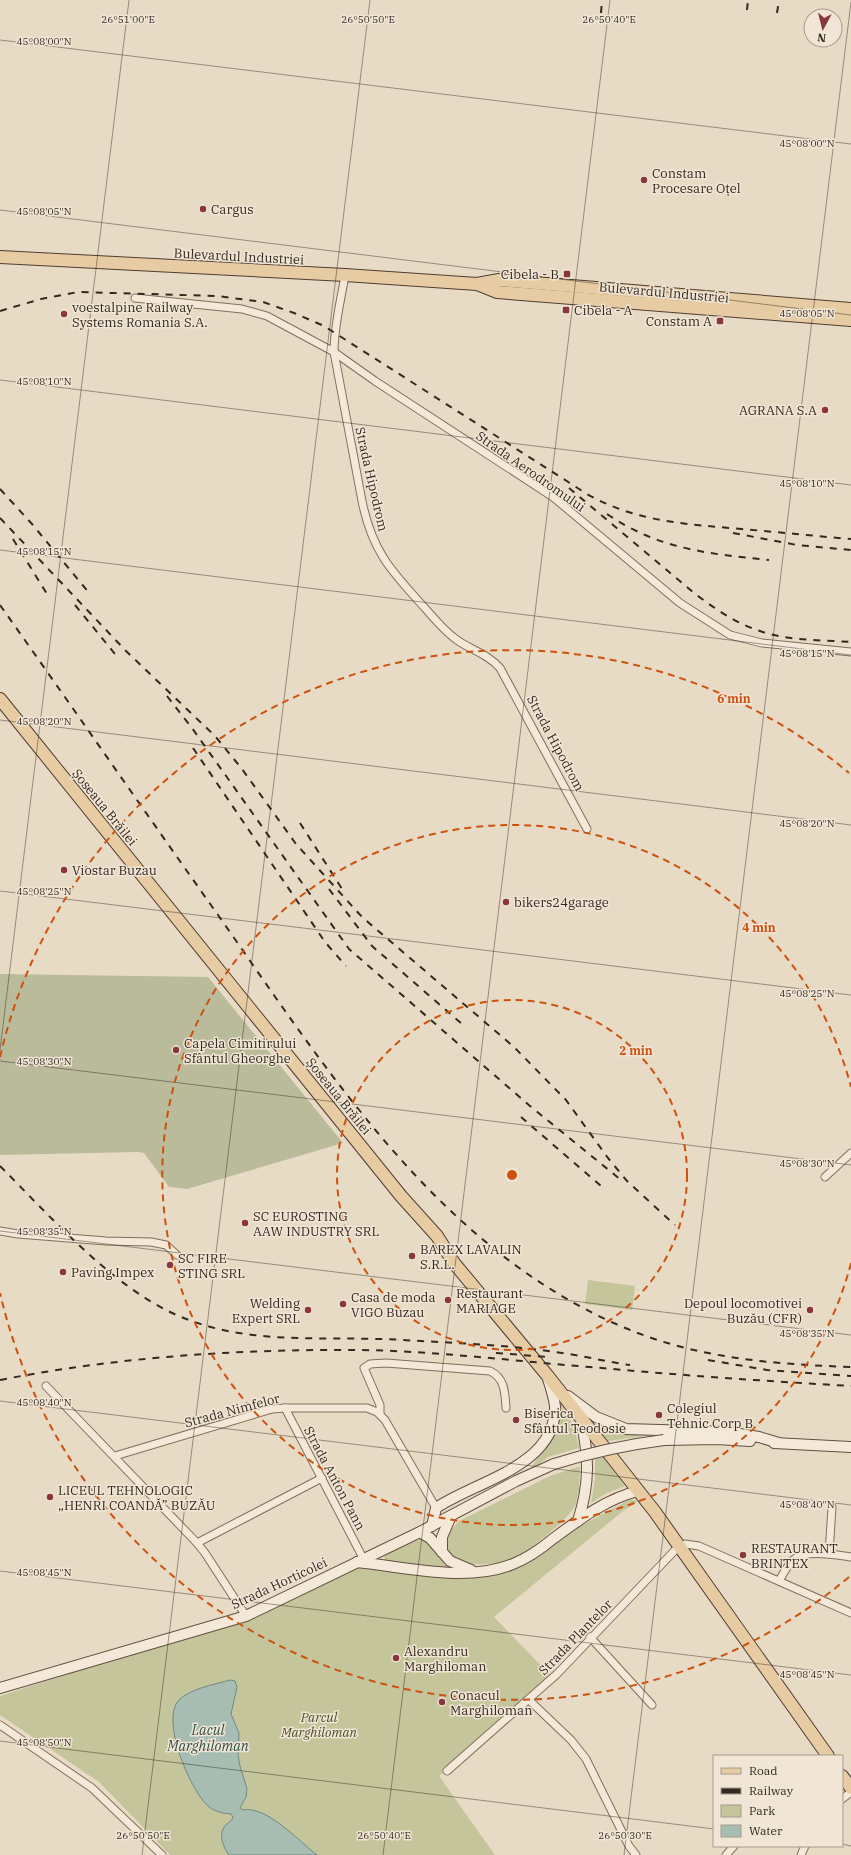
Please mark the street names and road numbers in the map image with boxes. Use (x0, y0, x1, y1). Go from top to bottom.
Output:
street label: Bulevardul Industriei (173, 245, 305, 268)
street label: Bulevardul Industriei (598, 278, 730, 307)
street label: Strada Hipodrom (351, 425, 392, 533)
street label: Strada Aerodromului (473, 427, 589, 516)
street label: Strada Hipodrom (523, 692, 588, 794)
street label: Șoseaua Brăilei (68, 765, 141, 849)
street label: Șoseaua Brăilei (302, 1054, 375, 1138)
street label: Strada Nimfelor (183, 1390, 282, 1431)
street label: Strada Anton Pann (300, 1423, 369, 1533)
street label: Strada Horticolei (228, 1554, 330, 1613)
street label: Strada Plantelor (535, 1596, 616, 1679)

